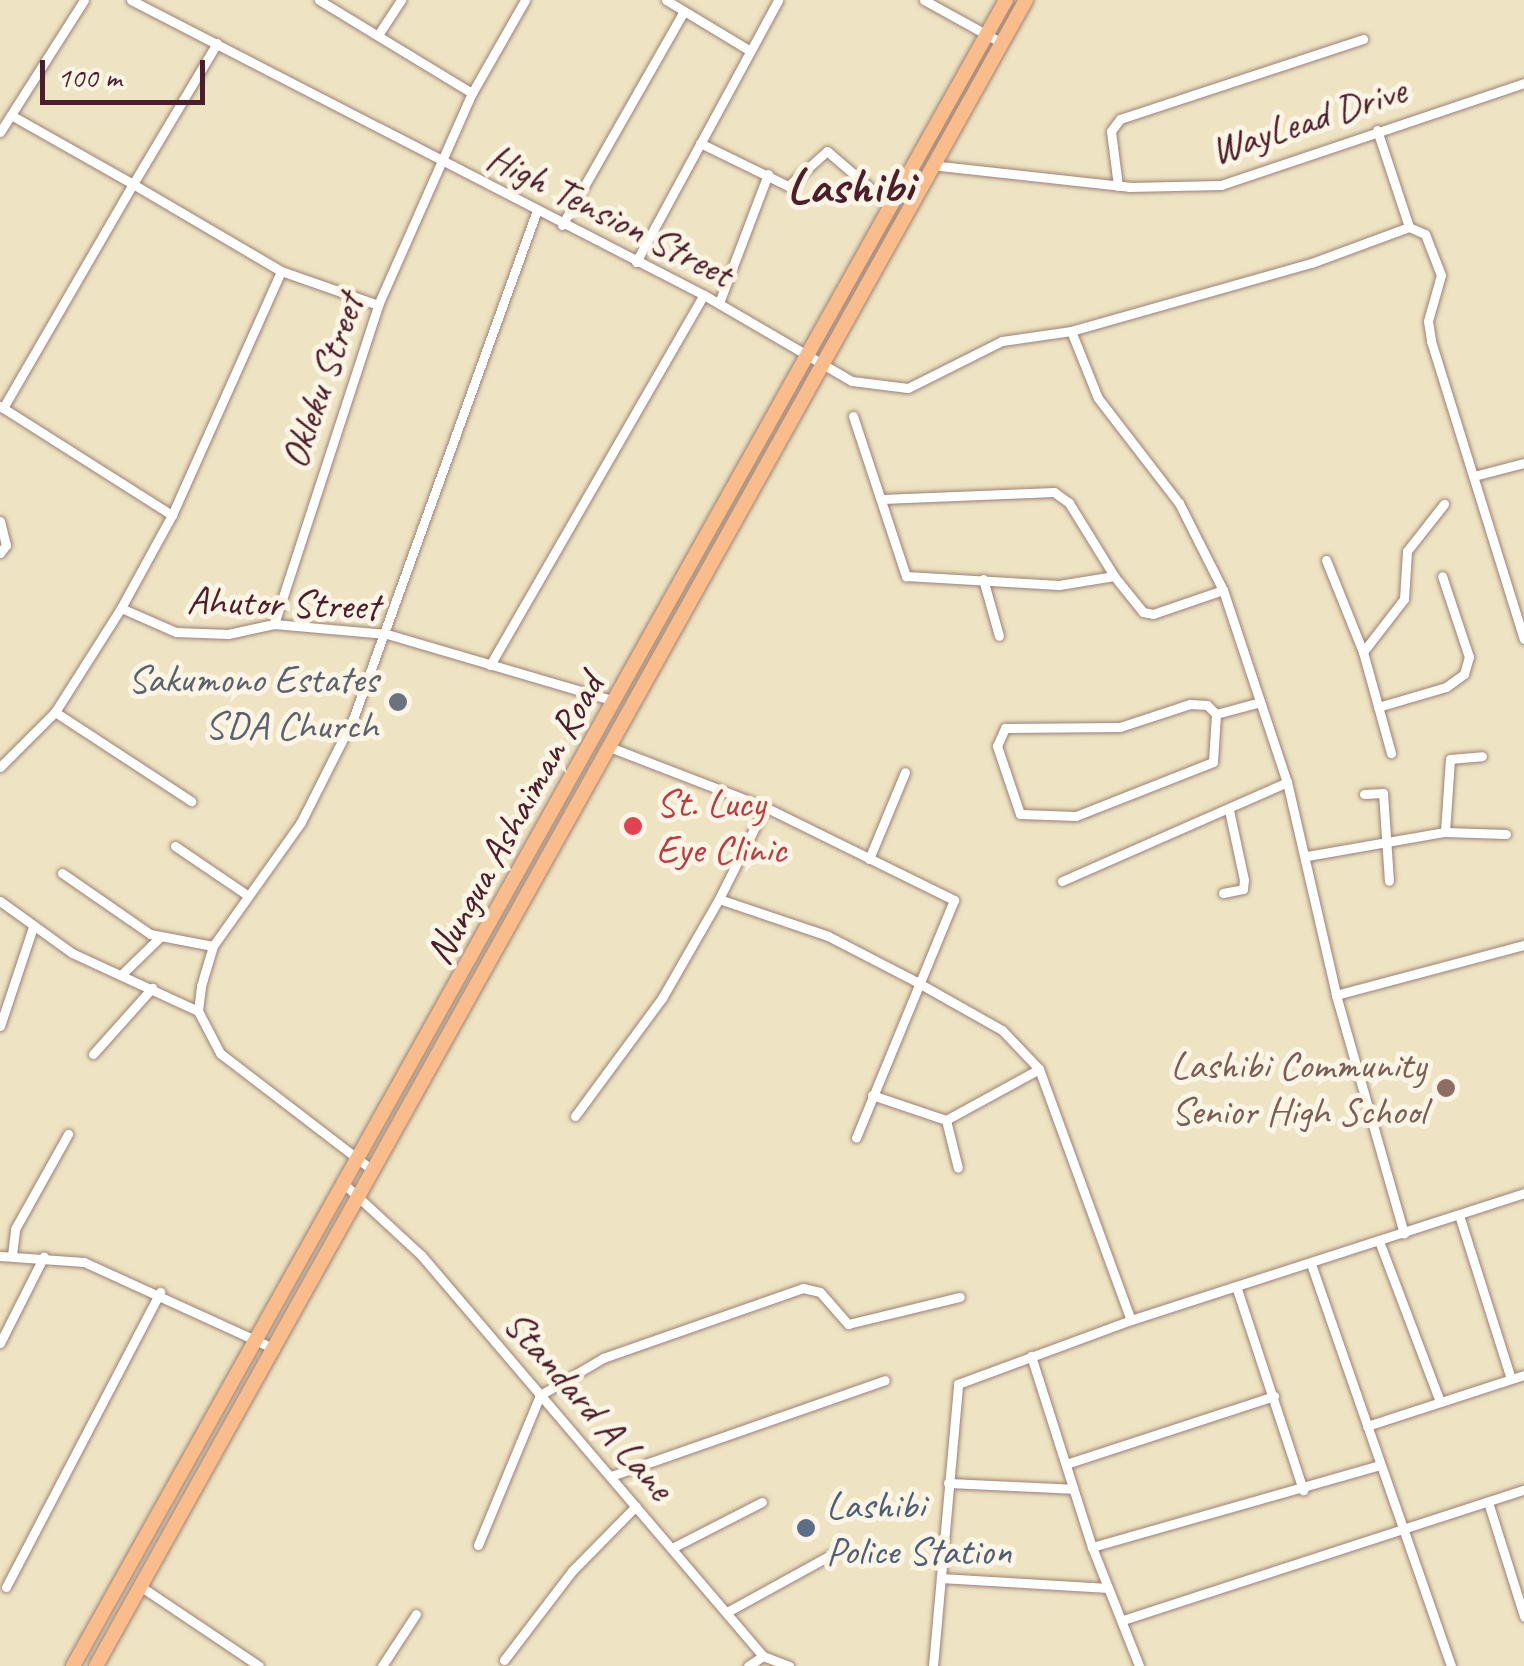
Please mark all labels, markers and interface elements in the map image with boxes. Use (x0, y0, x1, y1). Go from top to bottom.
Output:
scale bar (45, 40, 210, 102)
text: 100 m (57, 58, 122, 96)
street label: WayLead Drive (1204, 66, 1412, 174)
street label: High Tension Street (480, 133, 740, 297)
district label: Lashibi (787, 156, 913, 216)
street label: Okleku Street (270, 288, 374, 474)
street label: Ahutor Street (186, 576, 380, 630)
place label: Sakumono Estates SDA Church (126, 655, 378, 749)
street label: Nungua Ashaiman Road (415, 667, 613, 971)
marker: Sakumono Estates SDA Church (387, 691, 409, 713)
place label: St. Lucy Eye Clinic (656, 779, 787, 873)
marker: St. Lucy Eye Clinic (620, 813, 646, 839)
place label: Lashibi Community Senior High School (1171, 1041, 1426, 1135)
marker: Lashibi Community Senior High School (1435, 1077, 1457, 1099)
street label: Standard A Lane (494, 1300, 684, 1510)
place label: Lashibi Police Station (826, 1481, 1012, 1575)
marker: Lashibi Police Station (795, 1517, 817, 1539)

